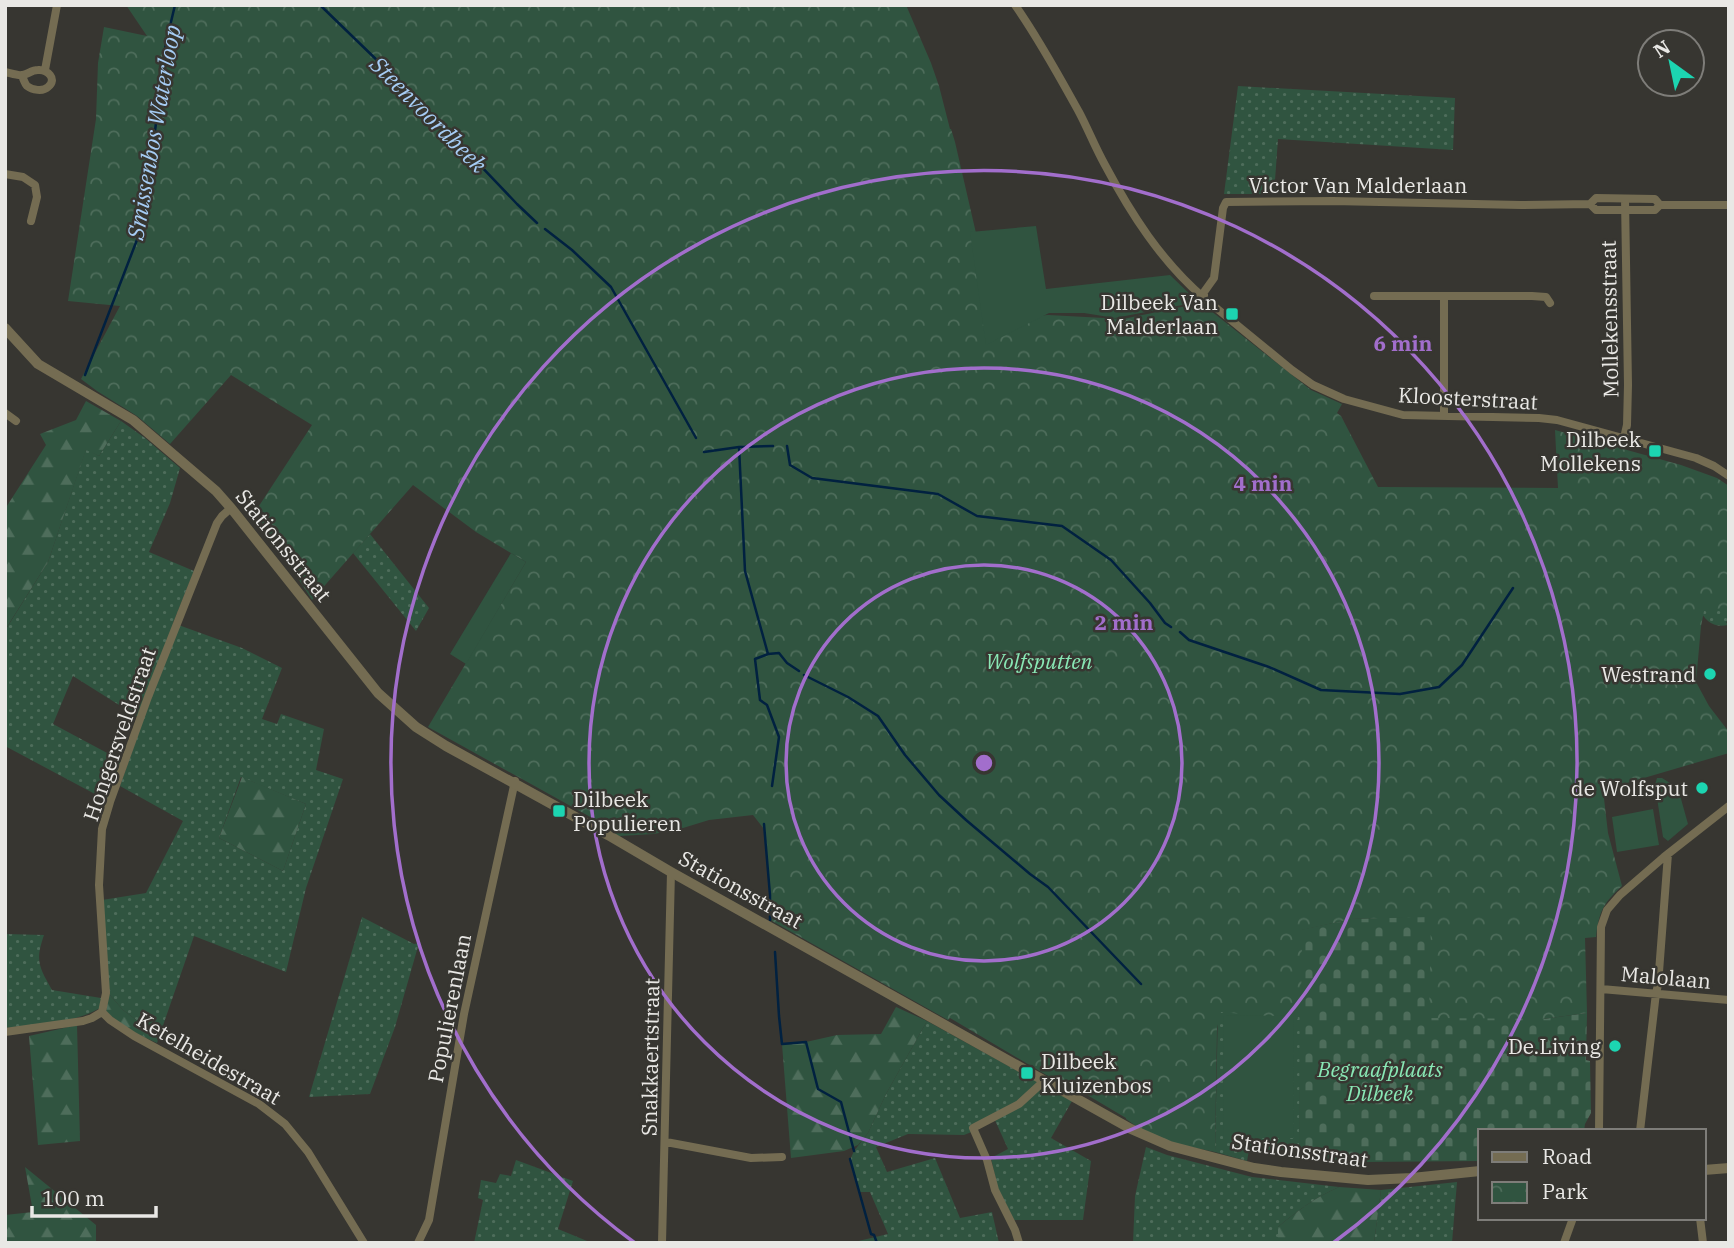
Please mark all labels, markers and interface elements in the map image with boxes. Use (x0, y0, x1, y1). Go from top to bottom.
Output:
water label: Smissenbos Waterloop (119, 22, 187, 243)
north arrow (1636, 28, 1706, 98)
text: N (1649, 35, 1675, 63)
water label: Steenvoordbeek (363, 48, 495, 180)
street label: Victor Van Malderlaan (1249, 171, 1467, 199)
street label: Mollekensstraat (1594, 240, 1624, 398)
place label: Dilbeek Van Malderlaan (1100, 288, 1218, 340)
marker: Dilbeek Van Malderlaan (1224, 306, 1240, 322)
text: 6 min (1374, 329, 1432, 357)
street label: Kloosterstraat (1397, 380, 1539, 416)
place label: Dilbeek Mollekens (1540, 425, 1642, 477)
marker: Dilbeek Mollekens (1647, 443, 1663, 459)
text: 4 min (1234, 469, 1292, 497)
street label: Stationsstraat (230, 483, 338, 607)
text: 2 min (1095, 608, 1153, 636)
street label: Hongersveldstraat (76, 643, 162, 825)
park label: Wolfsputten (985, 647, 1093, 675)
place label: Westrand (1601, 660, 1696, 688)
marker: Westrand (1702, 666, 1718, 682)
centre of rings (972, 751, 996, 775)
place label: de Wolfsput (1571, 774, 1688, 802)
marker: de Wolfsput (1694, 780, 1710, 796)
place label: Dilbeek Populieren (573, 785, 682, 837)
marker: Dilbeek Populieren (551, 803, 567, 819)
street label: Stationsstraat (674, 843, 808, 935)
street label: Populierenlaan (421, 931, 477, 1085)
street label: Malolaan (1620, 959, 1712, 995)
street label: Snakkaertstraat (635, 978, 665, 1136)
street label: Ketelheidestraat (132, 1005, 286, 1111)
place label: De.Living (1508, 1032, 1602, 1060)
marker: De.Living (1607, 1038, 1623, 1054)
place label: Dilbeek Kluizenbos (1041, 1047, 1152, 1099)
park label: Begraafplaats Dilbeek (1317, 1055, 1443, 1107)
marker: Dilbeek Kluizenbos (1019, 1065, 1035, 1081)
street label: Stationsstraat (1230, 1127, 1370, 1173)
legend (1478, 1129, 1706, 1220)
text: Road (1542, 1142, 1592, 1170)
scale bar (32, 1174, 156, 1218)
text: Park (1542, 1177, 1589, 1205)
text: 100 m (42, 1184, 105, 1212)

